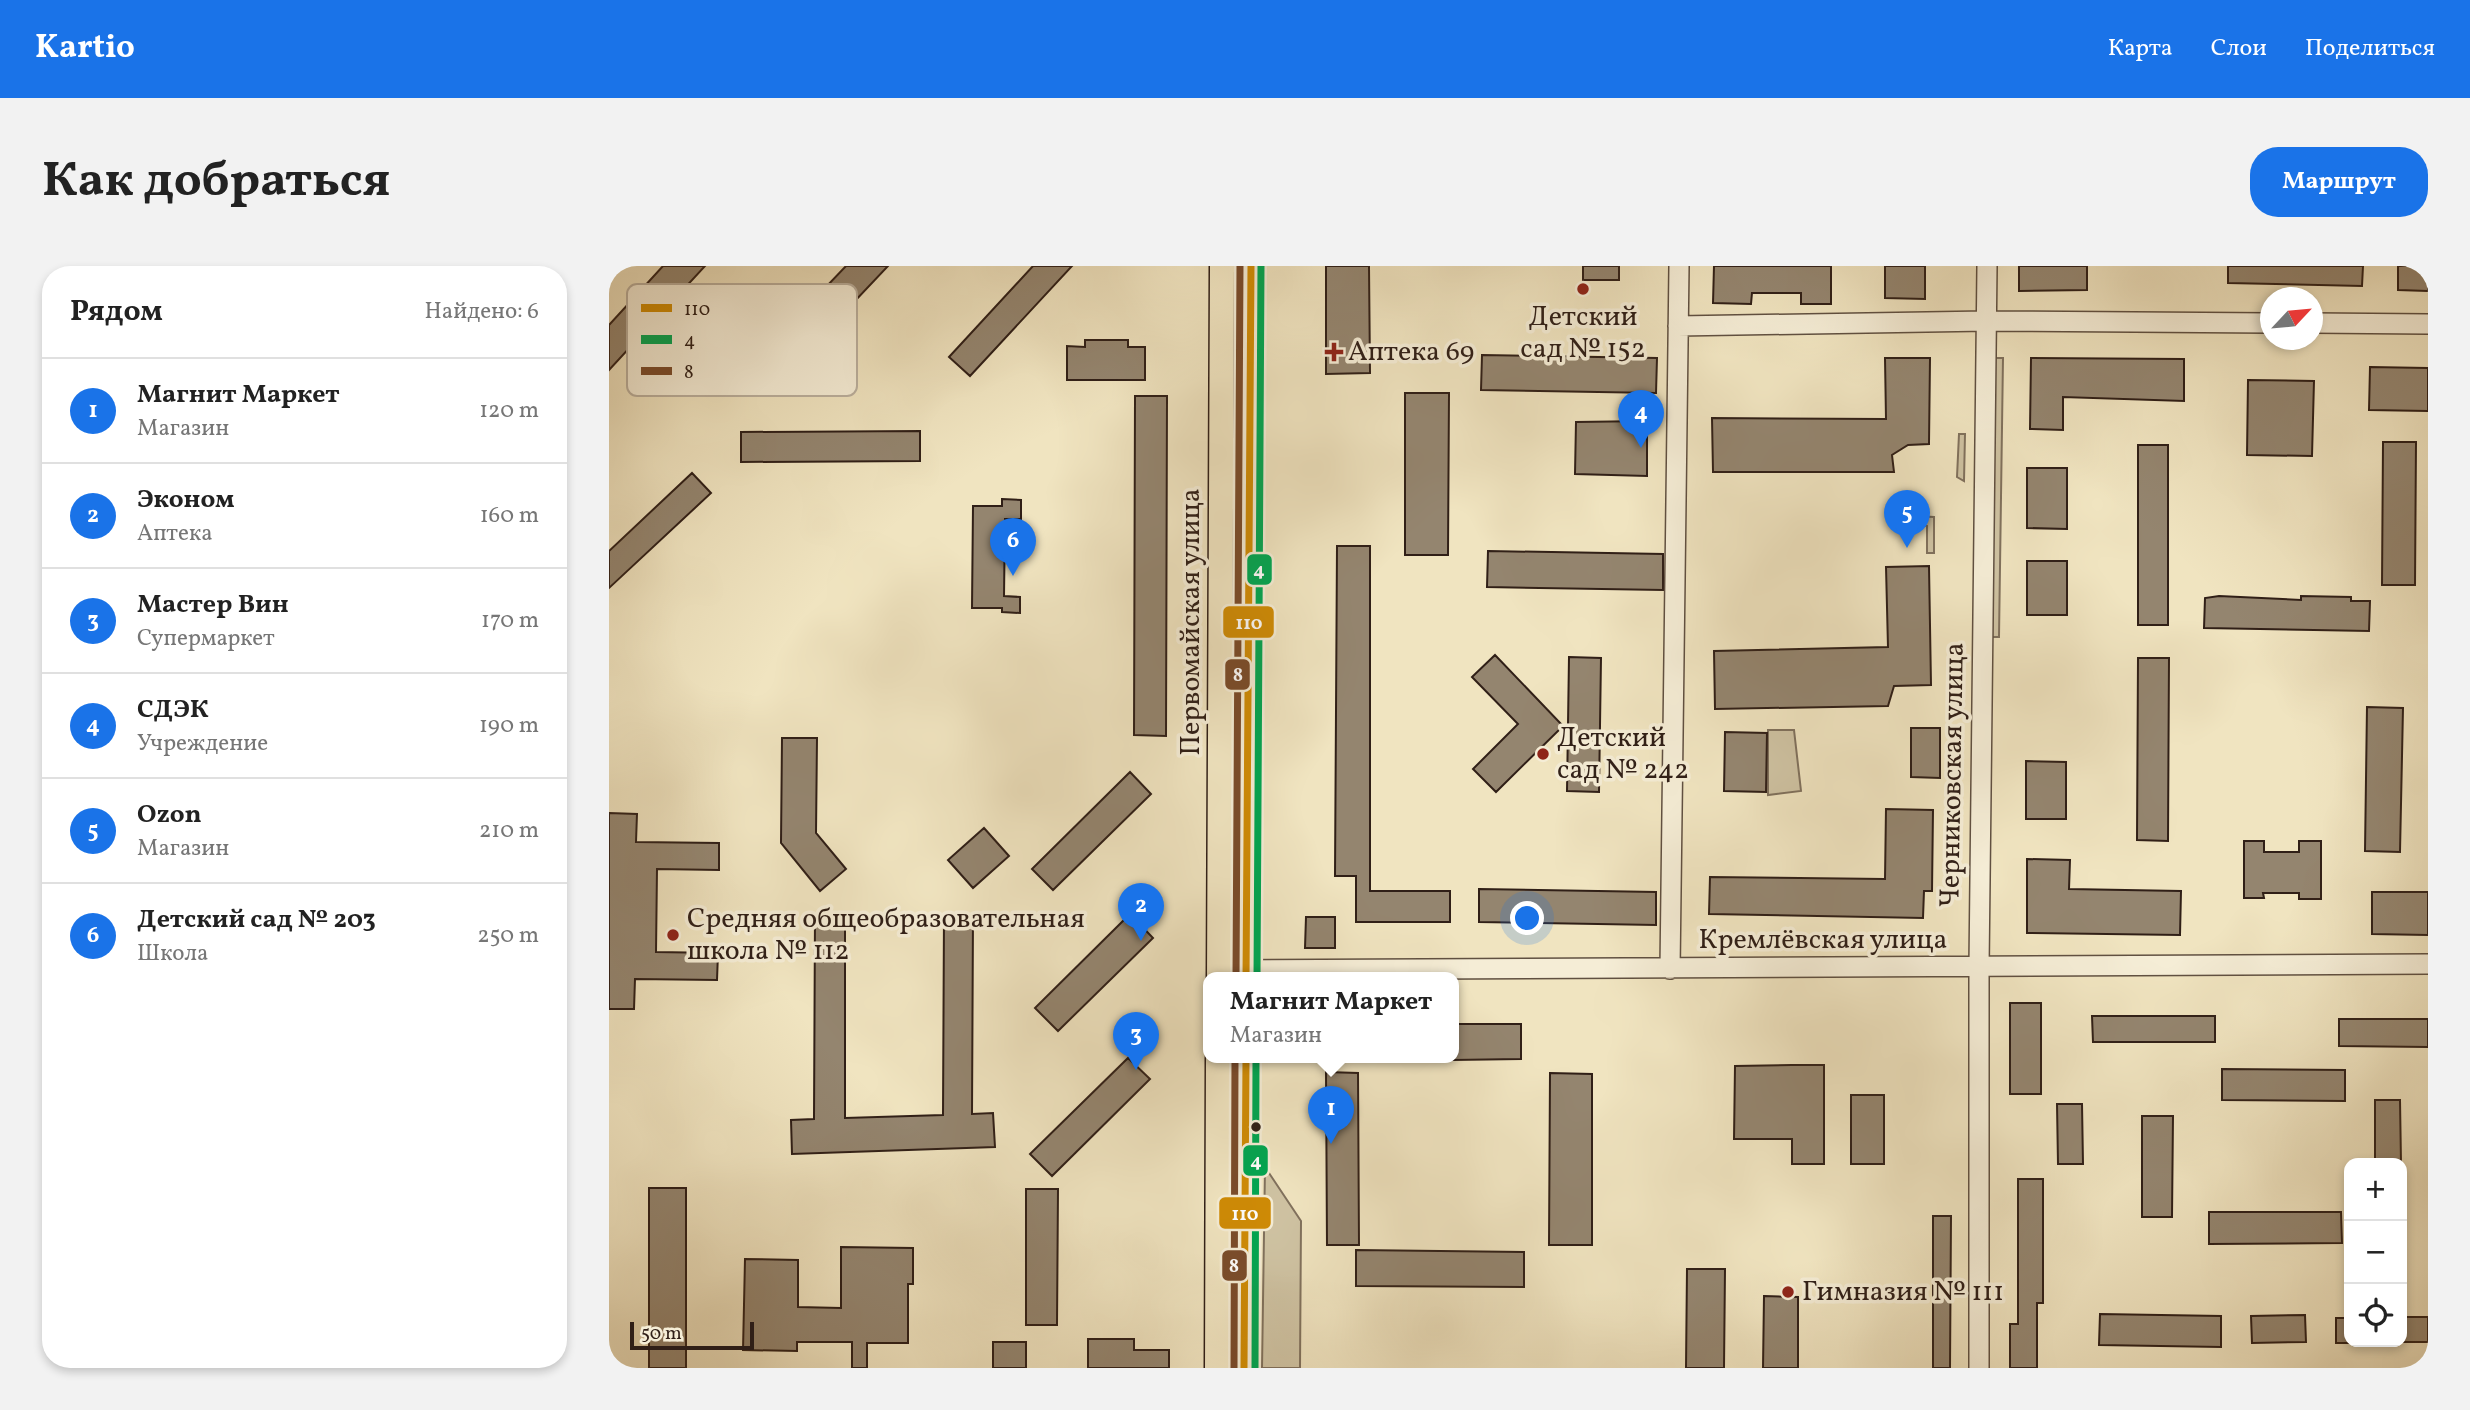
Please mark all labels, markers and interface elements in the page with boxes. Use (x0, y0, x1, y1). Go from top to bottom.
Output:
text: Kartio (35, 26, 135, 72)
text: Карта (2108, 32, 2173, 66)
text: Слои (2211, 32, 2267, 66)
text: Поделиться (2305, 32, 2435, 66)
button: Маршрут (2250, 147, 2428, 217)
text: Как добраться (42, 148, 390, 217)
marker: Детский сад № 152 (1575, 281, 1591, 297)
legend (627, 284, 857, 396)
north arrow (2260, 287, 2323, 350)
text: Рядом (70, 291, 163, 333)
text: Найдено: 6 (424, 296, 539, 328)
text: 110 (684, 297, 710, 323)
place label: Детский сад № 152 (1520, 298, 1646, 369)
text: 4 (684, 328, 695, 354)
place label: Аптека 69 (1348, 333, 1474, 372)
marker: Аптека 69 (1326, 344, 1342, 360)
text: 8 (684, 360, 694, 386)
text: Магнит Маркет (137, 377, 340, 413)
pin: 4 (1618, 390, 1664, 448)
text: 1 (88, 395, 98, 427)
text: 120 m (479, 395, 539, 427)
text: Магазин (137, 413, 229, 445)
text: Эконом (137, 482, 235, 518)
street label: Первомайская улица (1172, 488, 1211, 756)
pin: 5 (1884, 490, 1930, 548)
text: 2 (87, 500, 99, 532)
text: 160 m (480, 500, 539, 532)
text: Аптека (137, 518, 213, 550)
pin: 6 (990, 518, 1036, 576)
line badge: 4 (1246, 553, 1273, 586)
text: 4 (1253, 558, 1265, 584)
text: Мастер Вин (137, 587, 289, 623)
text: 3 (87, 605, 99, 637)
text: 170 m (481, 605, 539, 637)
line badge: 110 (1222, 605, 1275, 639)
text: 110 (1236, 611, 1263, 637)
text: Супермаркет (137, 623, 275, 655)
street label: Черниковская улица (1931, 642, 1975, 908)
line badge: 8 (1224, 658, 1251, 691)
text: 8 (1233, 663, 1243, 689)
text: СДЭК (137, 692, 209, 728)
text: 4 (86, 710, 100, 742)
text: 190 m (479, 710, 539, 742)
place label: Детский сад № 242 (1557, 719, 1689, 790)
text: Учреждение (137, 728, 268, 760)
marker: Детский сад № 242 (1535, 746, 1551, 762)
text: Ozon (137, 797, 202, 833)
text: 5 (87, 815, 99, 847)
text: 210 m (479, 815, 539, 847)
text: Магазин (137, 833, 229, 865)
pin: 2 (1118, 883, 1164, 941)
place label: Средняя общеобразовательная школа № 112 (687, 900, 1085, 971)
your location (1510, 901, 1544, 935)
text: Детский сад № 203 (137, 902, 376, 938)
text: 6 (87, 920, 99, 952)
text: 250 m (477, 920, 539, 952)
street label: Кремлёвская улица (1699, 921, 1947, 960)
marker: Средняя общеобразовательная школа № 112 (665, 927, 681, 943)
text: Школа (137, 938, 208, 970)
popup (1203, 972, 1459, 1063)
text: Магнит Маркет (1230, 984, 1432, 1020)
pin: 3 (1113, 1012, 1159, 1070)
text: Магазин (1230, 1020, 1322, 1052)
pin: 1 (1308, 1086, 1354, 1144)
unlabelled marker (1249, 1120, 1263, 1134)
line badge: 4 (1242, 1144, 1269, 1177)
text: 4 (1250, 1149, 1262, 1175)
map controls (2344, 1158, 2407, 1347)
button: + (2344, 1158, 2407, 1221)
line badge: 110 (1218, 1196, 1272, 1230)
text: 110 (1232, 1202, 1259, 1228)
button: − (2344, 1221, 2407, 1284)
line badge: 8 (1221, 1249, 1248, 1282)
text: 8 (1229, 1254, 1239, 1280)
place label: Гимназия № 111 (1802, 1273, 2004, 1312)
marker: Гимназия № 111 (1780, 1284, 1796, 1300)
button: locate (2344, 1284, 2407, 1347)
scale bar (630, 1319, 754, 1351)
text: 50 m (641, 1321, 682, 1347)

